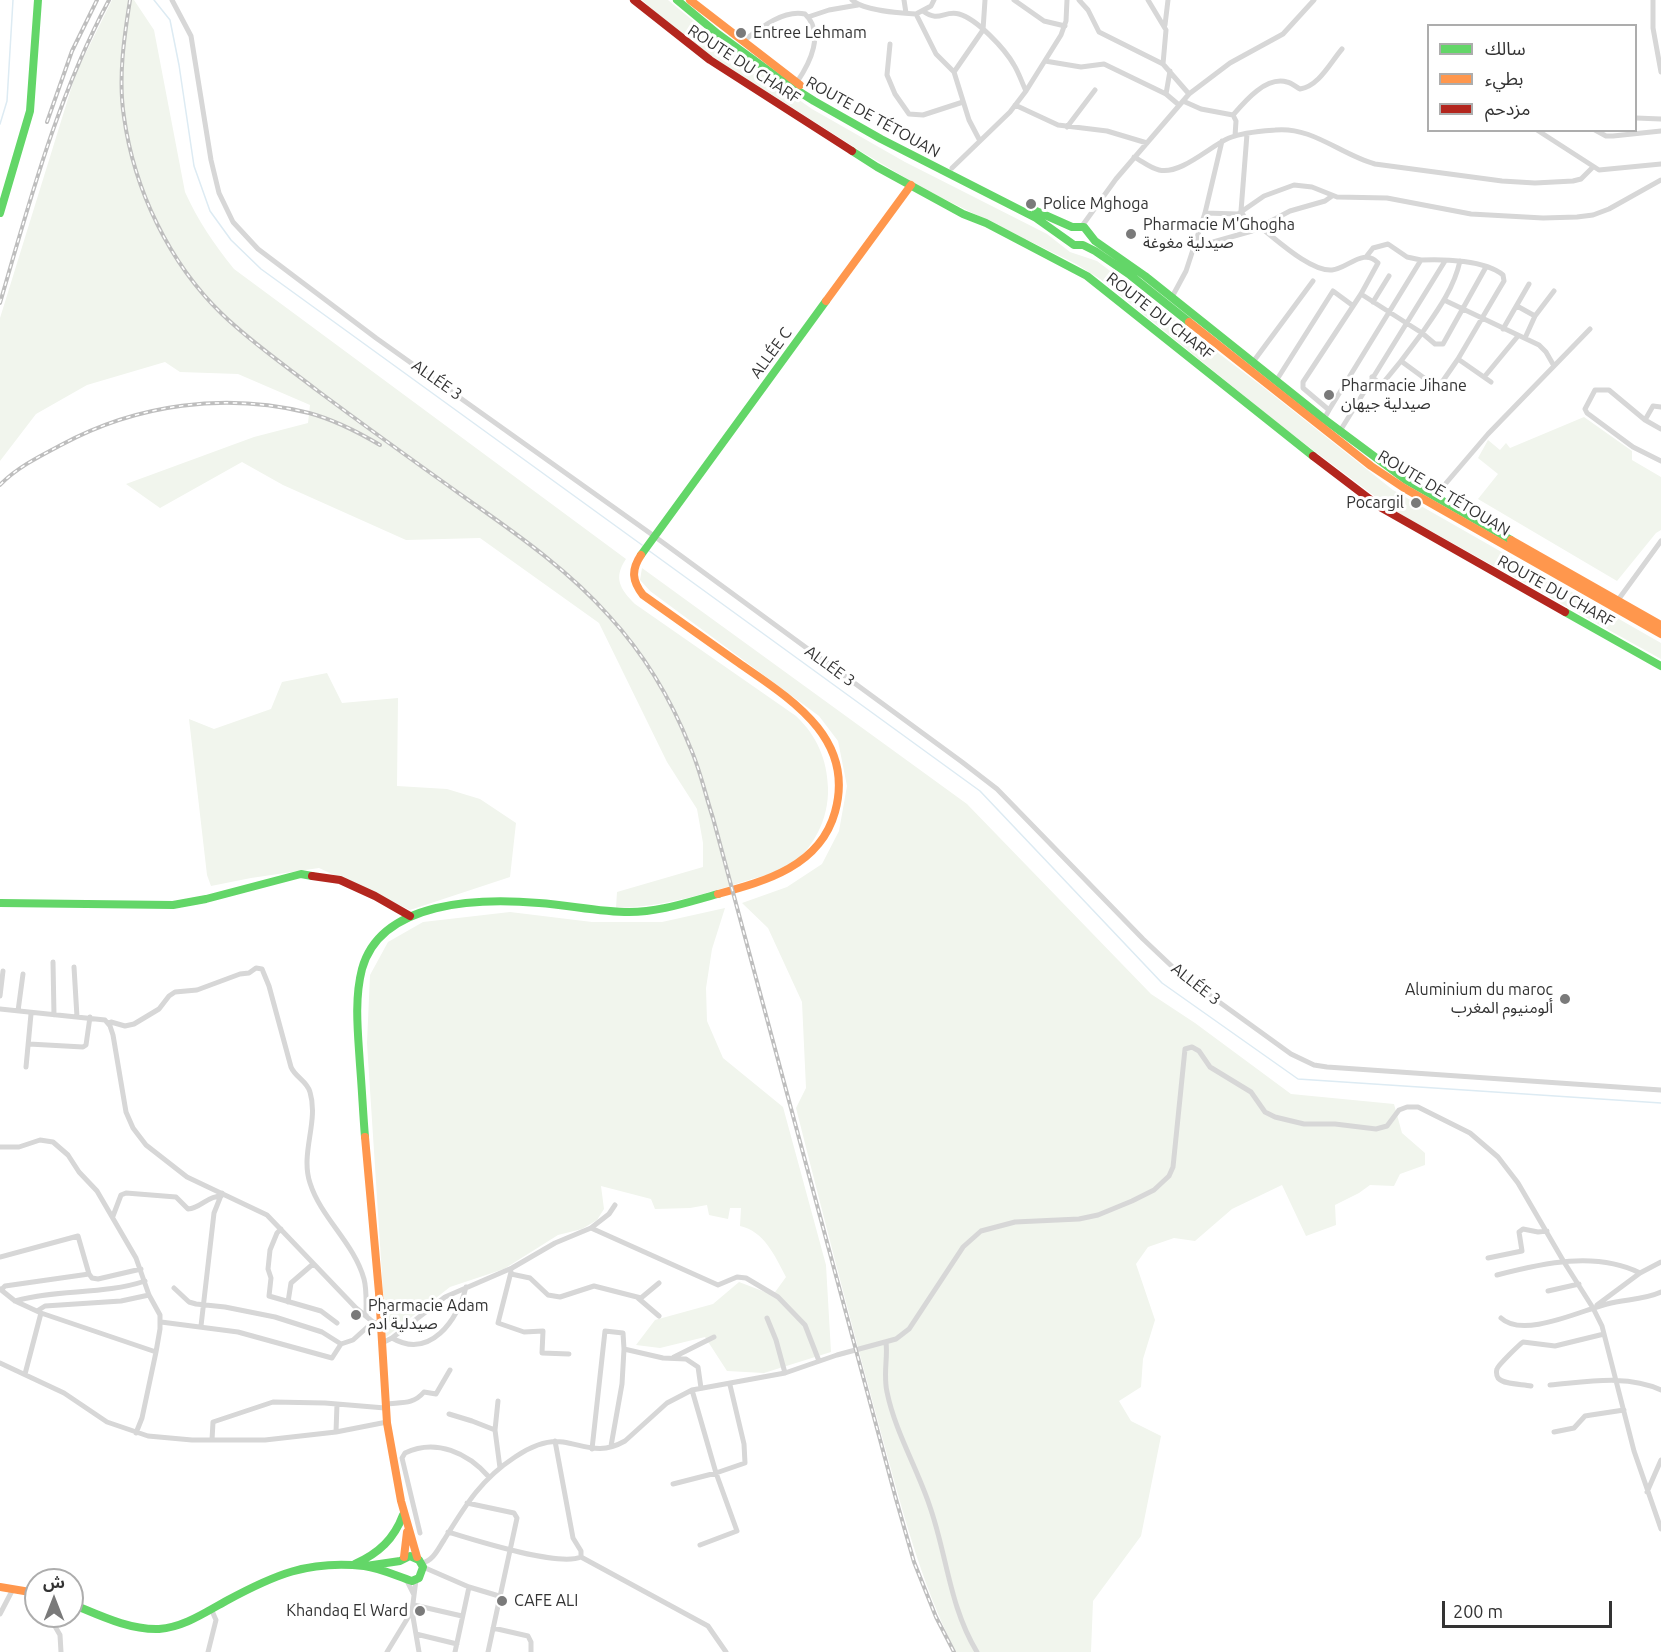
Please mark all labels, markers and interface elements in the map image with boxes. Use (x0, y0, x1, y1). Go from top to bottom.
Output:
street label: ROUTE DU CHARF (684, 20, 804, 108)
place label: Entree Lehmam (753, 23, 867, 43)
legend (1427, 24, 1637, 132)
marker: Entree Lehmam (734, 26, 748, 40)
text: سالك (1485, 38, 1526, 58)
text: بطيء (1485, 68, 1523, 88)
street label: ROUTE DE TÉTOUAN (803, 72, 943, 162)
text: مزدحم (1485, 98, 1530, 118)
place label: Police Mghoga (1043, 194, 1149, 214)
marker: Police Mghoga (1024, 197, 1038, 211)
place label: Pharmacie M'Ghogha صيدلية مغوغة (1143, 215, 1295, 253)
marker: Pharmacie M'Ghogha صيدلية مغوغة (1124, 227, 1138, 241)
street label: ROUTE DU CHARF (1103, 268, 1217, 364)
street label: ALLÉE C (746, 324, 796, 382)
street label: ALLÉE 3 (408, 356, 466, 404)
place label: Pharmacie Jihane صيدلية جيهان (1341, 376, 1467, 414)
marker: Pharmacie Jihane صيدلية جيهان (1322, 388, 1336, 402)
street label: ROUTE DE TÉTOUAN (1375, 446, 1513, 540)
place label: Pocargil (1346, 493, 1404, 513)
marker: Pocargil (1409, 496, 1423, 510)
street label: ROUTE DU CHARF (1494, 551, 1618, 631)
street label: ALLÉE 3 (801, 641, 859, 691)
street label: ALLÉE 3 (1168, 959, 1224, 1009)
place label: Aluminium du maroc ألومنيوم المغرب (1405, 980, 1553, 1018)
marker: Aluminium du maroc ألومنيوم المغرب (1558, 992, 1572, 1006)
place label: Pharmacie Adam صيدلية اًدم (368, 1296, 489, 1334)
marker: Pharmacie Adam صيدلية اًدم (349, 1308, 363, 1322)
north arrow (24, 1568, 84, 1628)
text: ش (43, 1573, 65, 1591)
scale bar (1445, 1589, 1614, 1627)
place label: CAFE ALI (514, 1591, 578, 1611)
marker: CAFE ALI (495, 1594, 509, 1608)
place label: Khandaq El Ward (286, 1601, 408, 1621)
text: 200 m (1453, 1601, 1503, 1621)
marker: Khandaq El Ward (413, 1604, 427, 1618)

